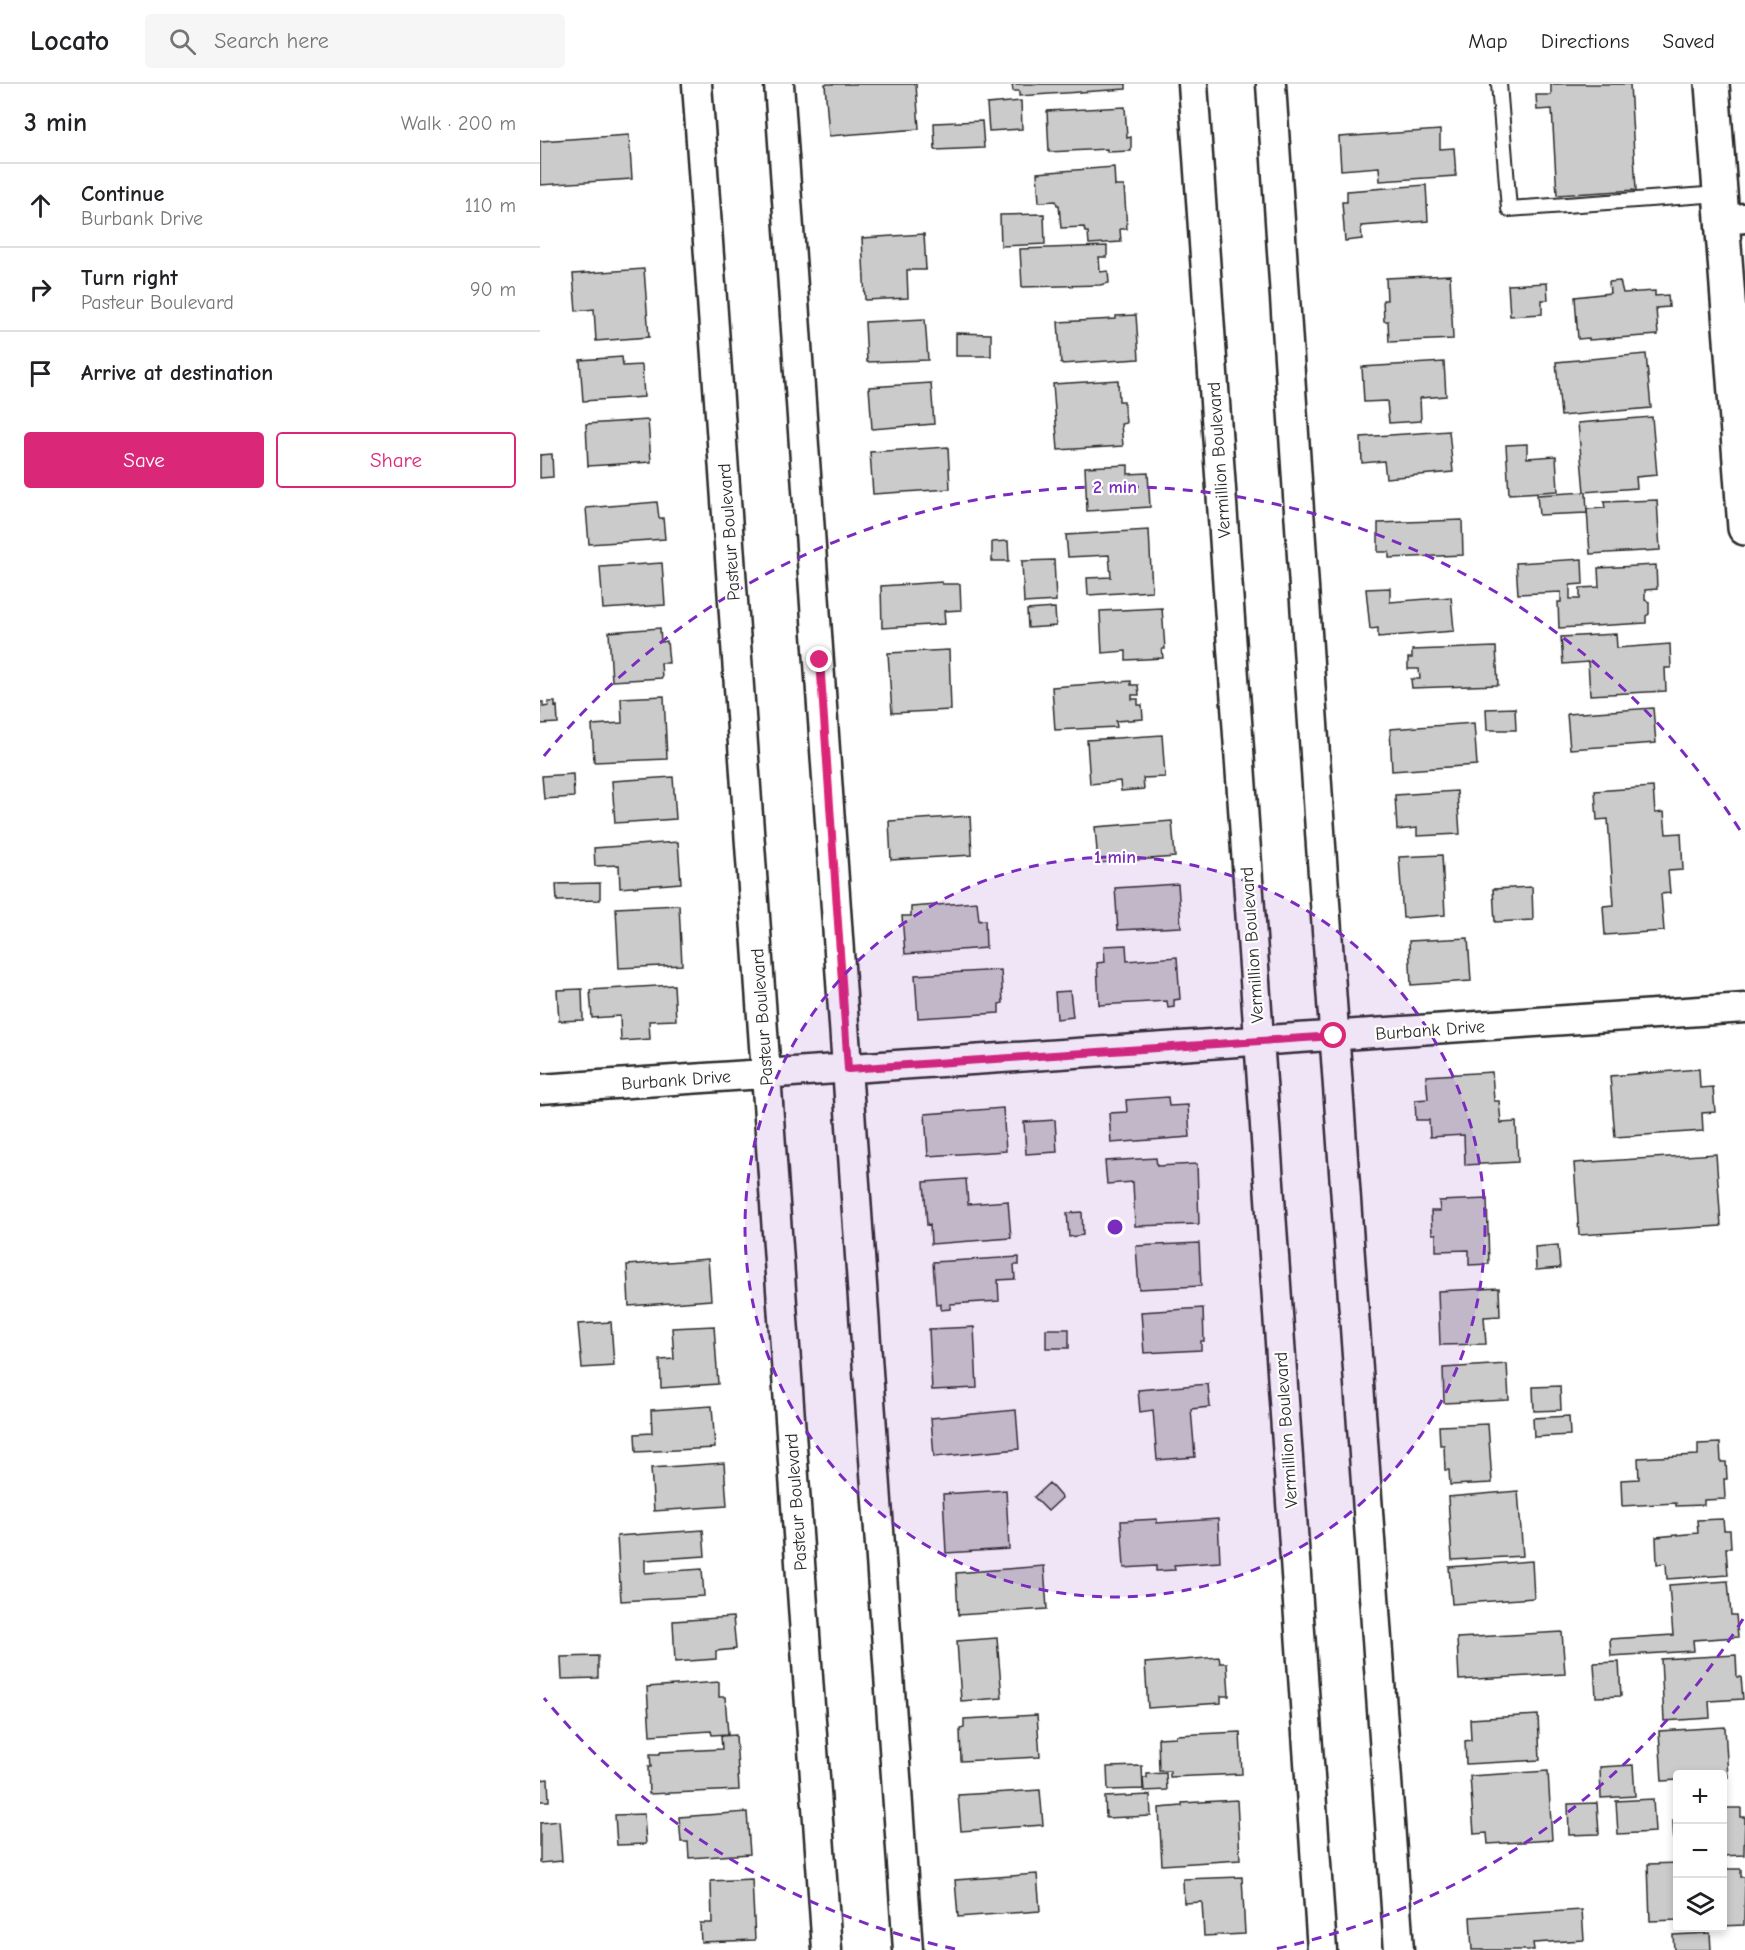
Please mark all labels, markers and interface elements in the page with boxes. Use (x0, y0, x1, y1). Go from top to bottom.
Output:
search box (145, 14, 565, 68)
text: Locato (30, 25, 109, 57)
icon: search (166, 25, 199, 58)
text: Search here (214, 28, 329, 54)
text: Map (1468, 29, 1508, 53)
text: Directions (1541, 29, 1630, 53)
text: Saved (1663, 29, 1715, 53)
text: 3 min (24, 108, 87, 138)
text: Walk · 200 m (401, 112, 516, 135)
text: Continue (81, 181, 164, 207)
icon: ahead (24, 189, 57, 222)
text: 110 m (465, 194, 516, 217)
text: Burbank Drive (81, 207, 203, 230)
text: Turn right (81, 265, 178, 291)
icon: right (24, 273, 57, 306)
text: 90 m (470, 278, 516, 301)
text: Pasteur Boulevard (81, 291, 234, 314)
icon: arrive (24, 357, 57, 390)
text: Arrive at destination (81, 360, 273, 386)
street label: Vermillion Boulevard (1204, 381, 1235, 539)
button: Save (24, 432, 264, 488)
button: Share (276, 432, 516, 488)
street label: Pasteur Boulevard (714, 463, 745, 601)
text: 2 min (1093, 477, 1137, 498)
route end (806, 646, 832, 672)
text: 1 min (1094, 847, 1136, 868)
street label: Vermillion Boulevard (1237, 866, 1268, 1024)
street label: Pasteur Boulevard (747, 948, 778, 1086)
street label: Burbank Drive (1375, 1016, 1486, 1045)
route start (1320, 1022, 1346, 1048)
street label: Burbank Drive (621, 1066, 732, 1095)
centre of rings (1105, 1217, 1125, 1237)
street label: Vermillion Boulevard (1271, 1351, 1302, 1509)
street label: Pasteur Boulevard (781, 1433, 812, 1571)
map controls (1673, 1770, 1727, 1932)
button: + (1673, 1770, 1727, 1824)
button: − (1673, 1824, 1727, 1878)
button: layers (1673, 1878, 1727, 1932)

